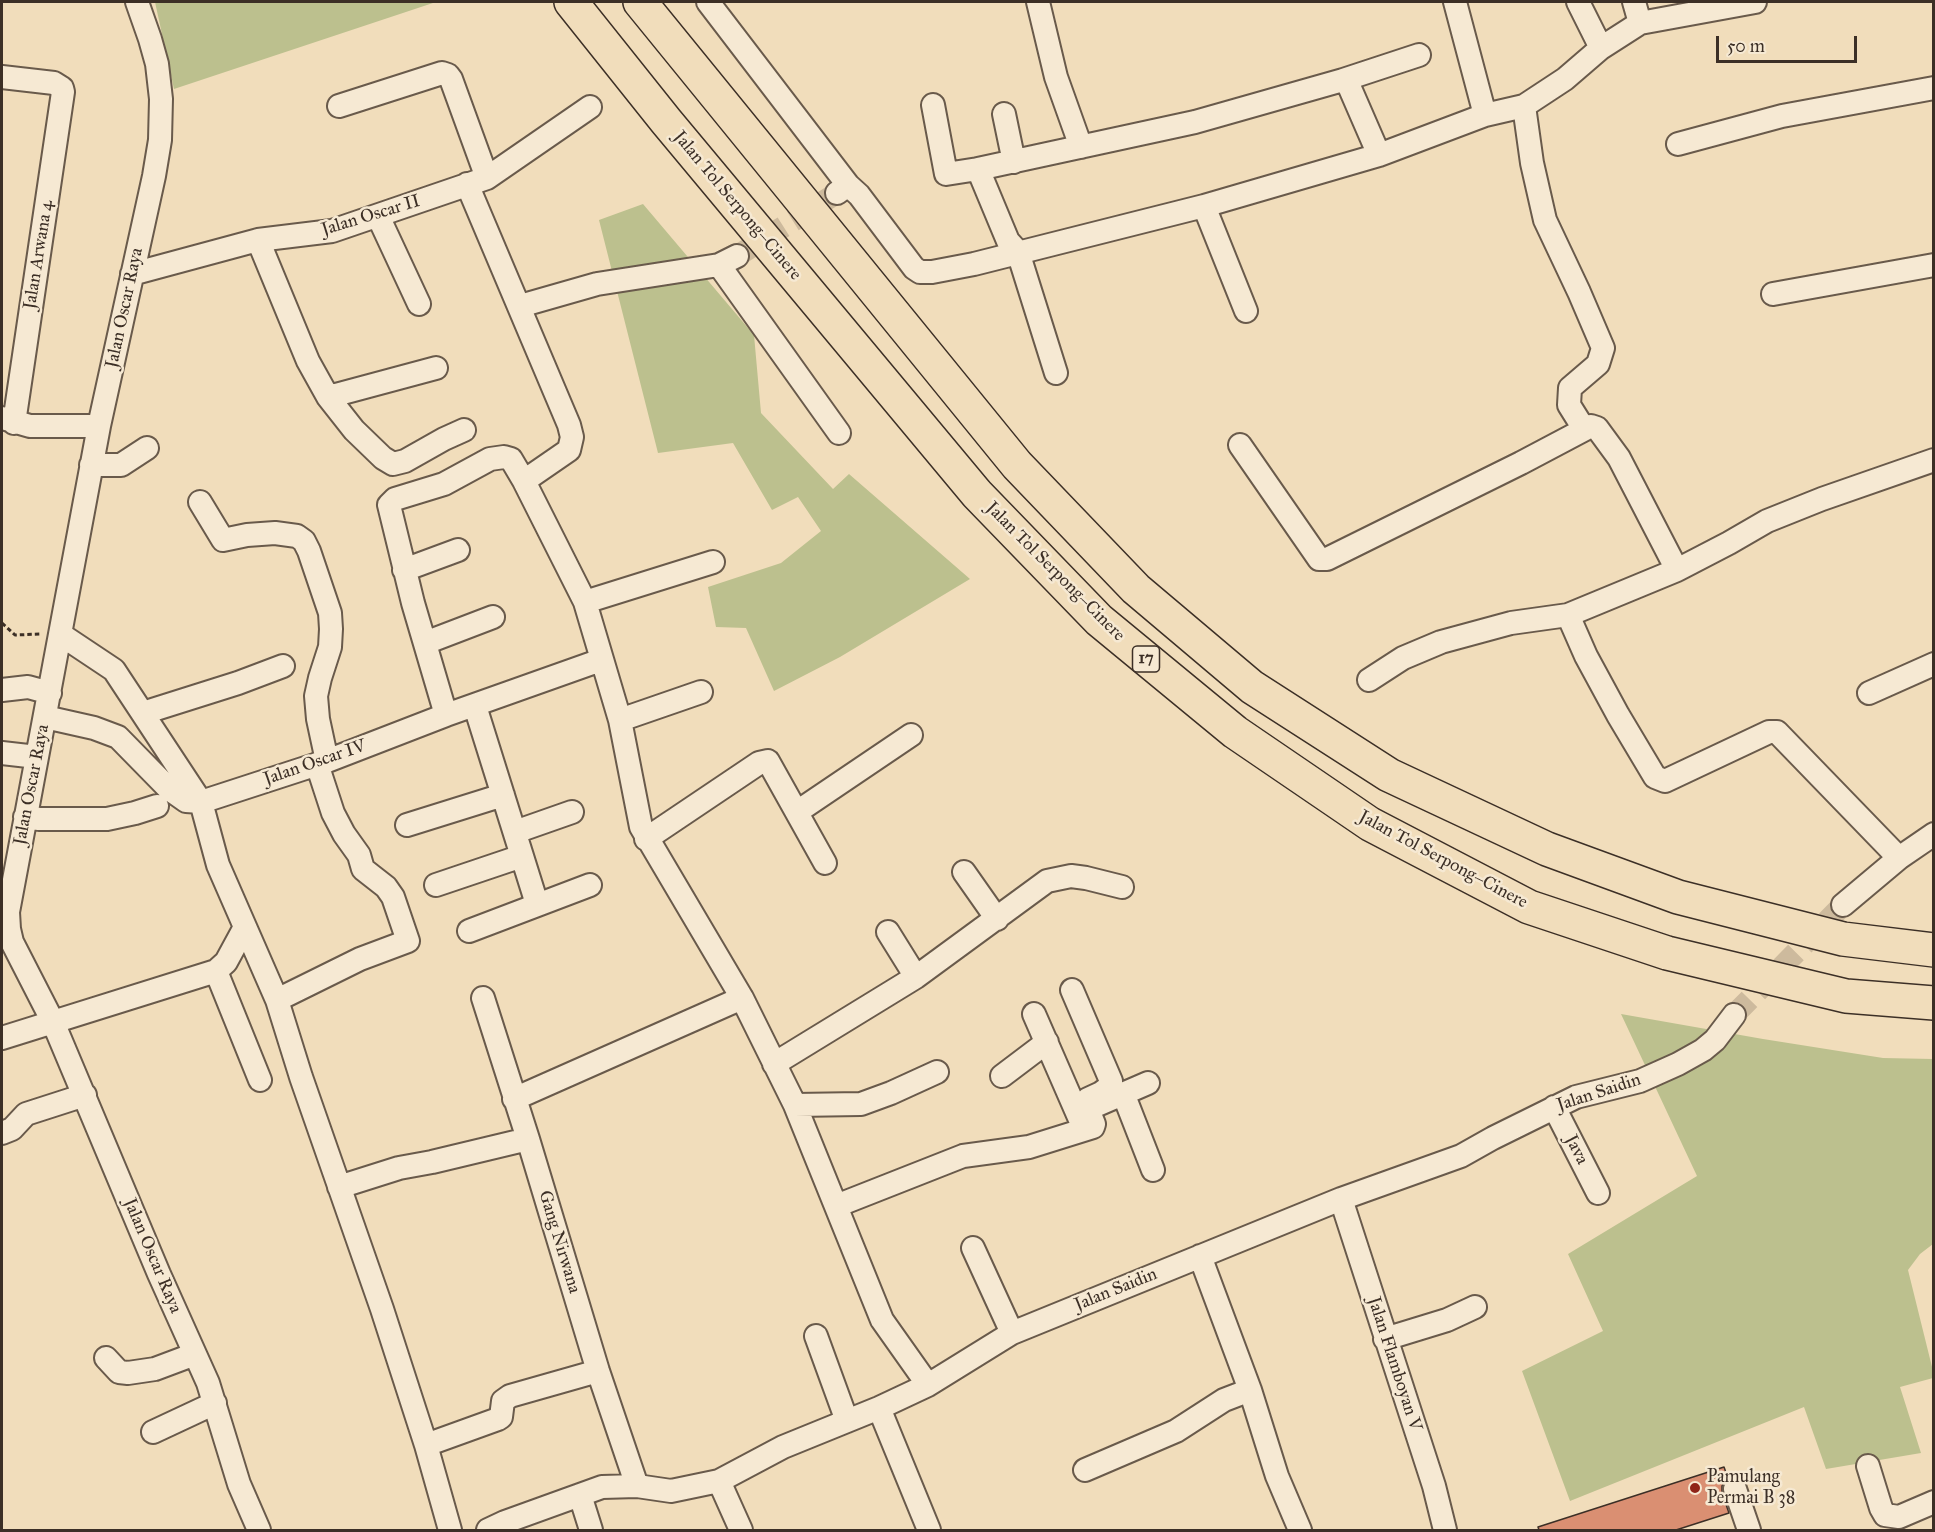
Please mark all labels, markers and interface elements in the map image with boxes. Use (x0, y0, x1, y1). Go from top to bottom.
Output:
scale bar (1719, 24, 1860, 62)
text: 50 m (1727, 35, 1765, 57)
street label: Jalan Tol Serpong–Cinere (668, 127, 806, 285)
street label: Jalan Oscar II (319, 191, 423, 241)
street label: Jalan Arwana 4 (20, 199, 58, 311)
street label: Jalan Oscar Raya (102, 246, 148, 370)
street label: Jalan Tol Serpong–Cinere (981, 498, 1129, 646)
road number: 17 (1132, 646, 1160, 672)
street label: Jalan Oscar Raya (10, 723, 54, 847)
street label: Jalan Oscar IV (261, 735, 369, 791)
street label: Jalan Tol Serpong–Cinere (1355, 806, 1531, 914)
street label: Jalan Saidin (1554, 1069, 1644, 1117)
street label: Java (1559, 1132, 1593, 1168)
street label: Gang Nirwana (533, 1188, 585, 1296)
street label: Jalan Oscar Raya (118, 1195, 186, 1317)
street label: Jalan Saidin (1072, 1264, 1160, 1316)
street label: Jalan Flamboyan V (1362, 1294, 1426, 1434)
place label: Pamulang Permai B 38 (1707, 1467, 1795, 1510)
marker: Pamulang Permai B 38 (1688, 1481, 1702, 1495)

